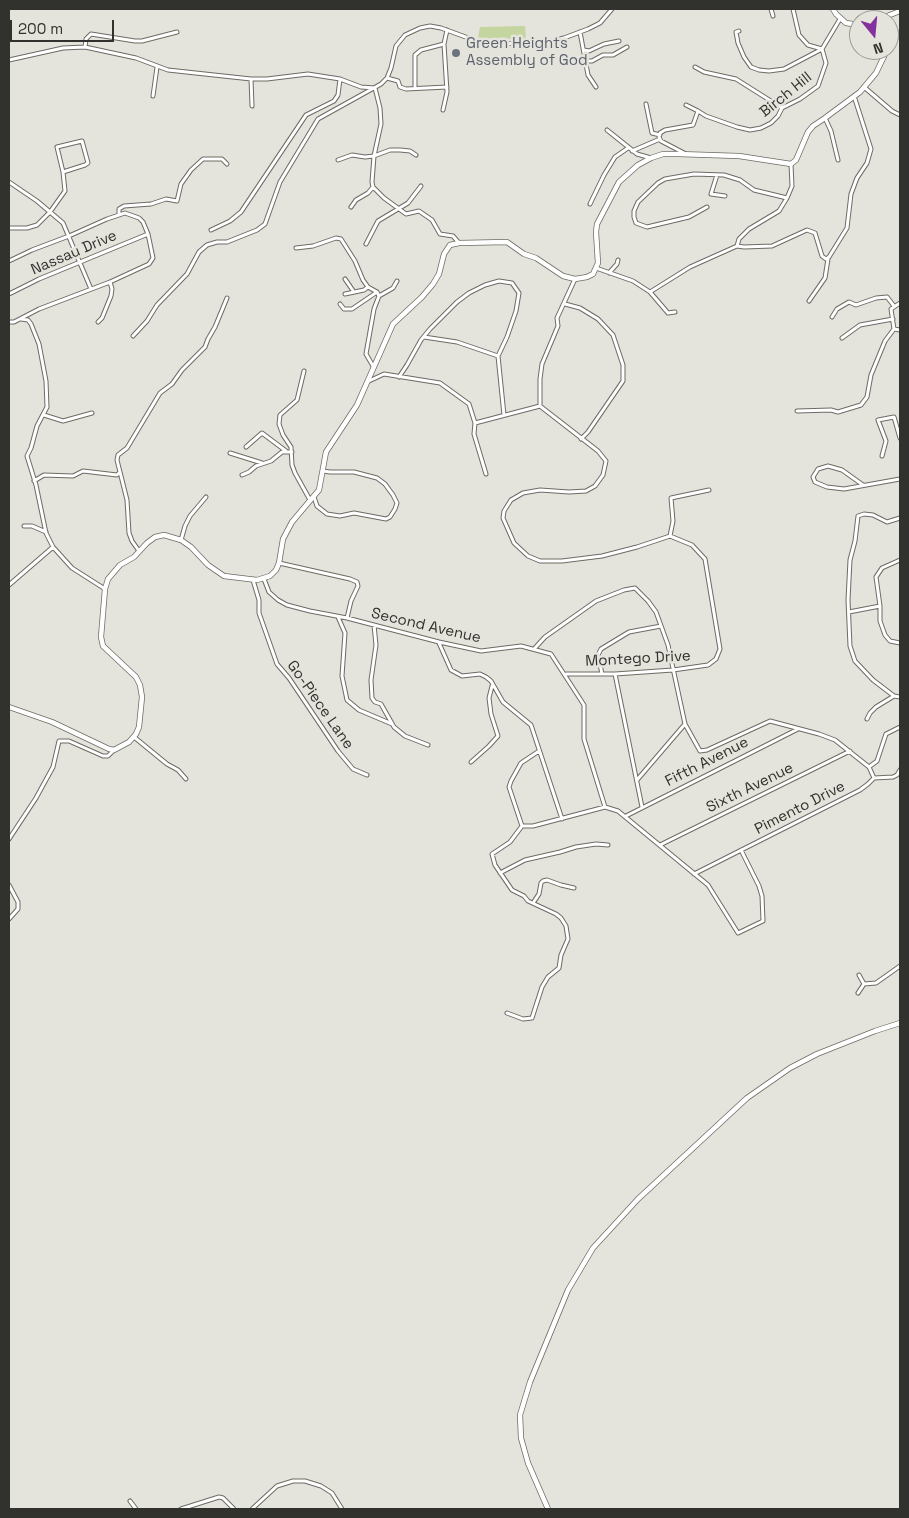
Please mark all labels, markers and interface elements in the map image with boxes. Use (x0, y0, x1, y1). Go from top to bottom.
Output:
scale bar (12, 10, 116, 42)
north arrow (849, 10, 899, 60)
text: 200 m (18, 19, 63, 38)
place label: Green Heights Assembly of God (466, 35, 588, 70)
text: N (871, 38, 885, 58)
marker: Green Heights Assembly of God (450, 47, 462, 59)
street label: Birch Hill (756, 69, 816, 121)
street label: Nassau Drive (28, 227, 120, 279)
street label: Second Avenue (369, 605, 483, 647)
street label: Montego Drive (585, 647, 691, 671)
street label: Go-Piece Lane (283, 657, 357, 753)
street label: Fifth Avenue (662, 733, 752, 791)
street label: Sixth Avenue (704, 759, 796, 817)
street label: Pimento Drive (752, 777, 848, 839)

